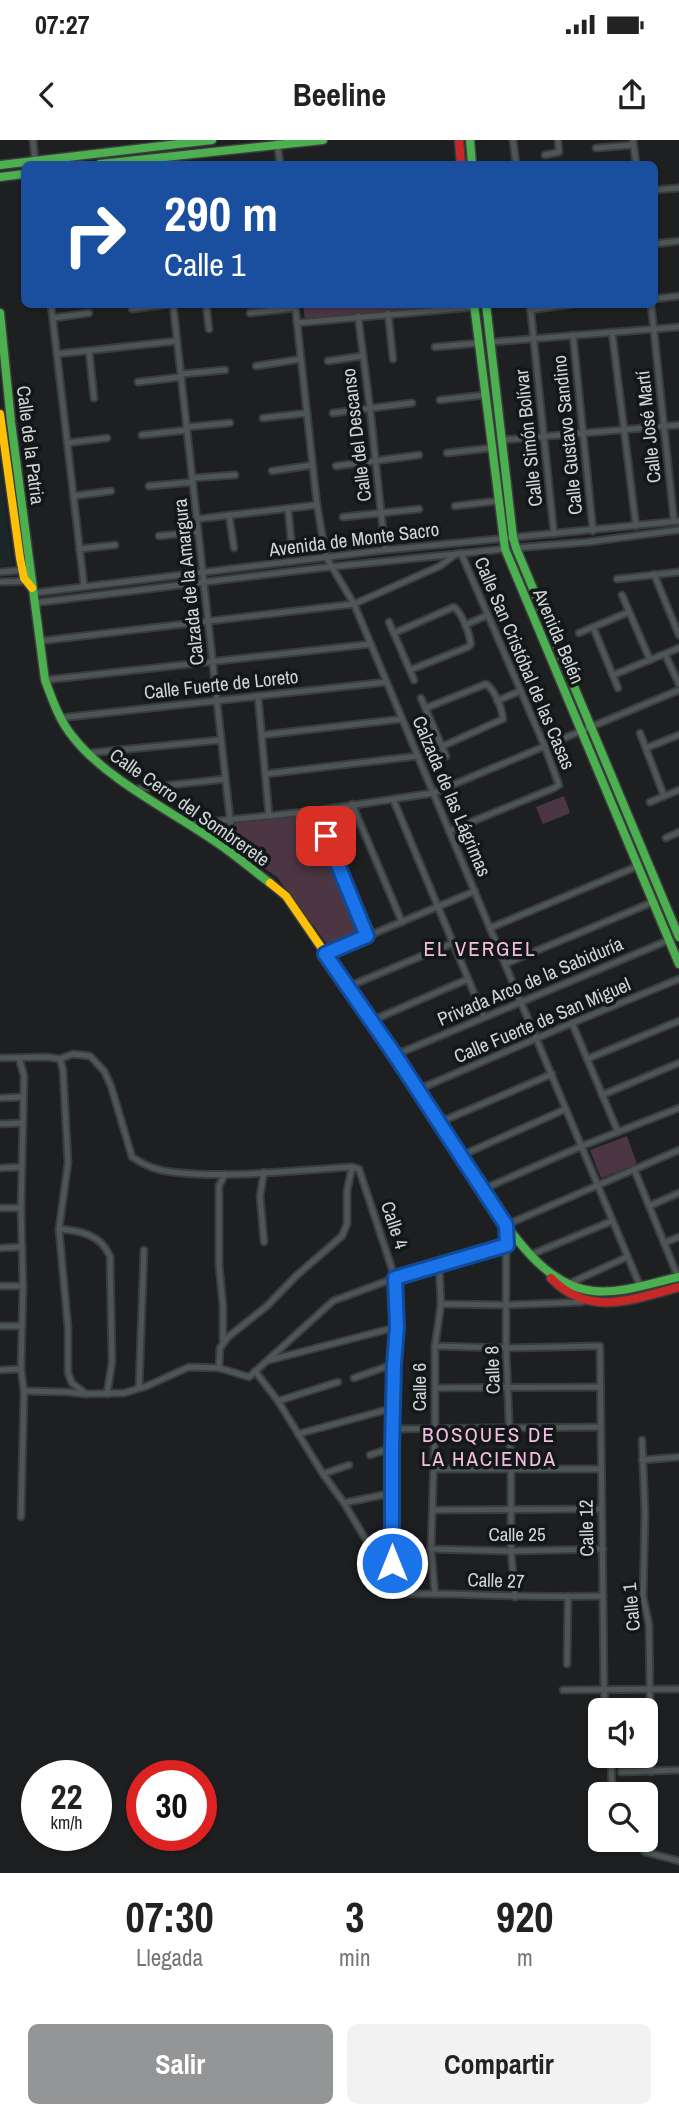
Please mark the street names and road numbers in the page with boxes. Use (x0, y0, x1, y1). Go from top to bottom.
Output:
street label: Calle Gustavo Sandino (546, 354, 588, 516)
street label: Calle del Descanso (335, 367, 377, 503)
street label: Calle Simón Bolívar (508, 367, 548, 508)
street label: Calle José Martí (629, 369, 667, 484)
street label: Calle de la Patria (11, 384, 51, 506)
street label: Calzada de la Amargura (166, 497, 210, 666)
street label: Avenida de Monte Sacro (266, 516, 441, 562)
street label: Calle San Cristóbal de las Casas (468, 553, 582, 773)
street label: Avenida Belén (527, 583, 591, 688)
street label: Calle Fuerte de Loreto (143, 663, 299, 705)
street label: Calzada de las Lágrimas (406, 712, 498, 881)
street label: Calle Cerro del Sombrerete (105, 742, 275, 872)
street label: Privada Arco de la Sabiduría (433, 930, 627, 1032)
street label: Calle Fuerte de San Miguel (450, 971, 634, 1069)
street label: Calle 4 (375, 1198, 415, 1252)
street label: Calle 8 (478, 1345, 506, 1395)
street label: Calle 6 (406, 1363, 432, 1411)
street label: Calle 12 (573, 1499, 599, 1557)
street label: Calle 25 (488, 1521, 546, 1547)
street label: Calle 27 (467, 1566, 525, 1594)
street label: Calle 1 (616, 1581, 646, 1632)

